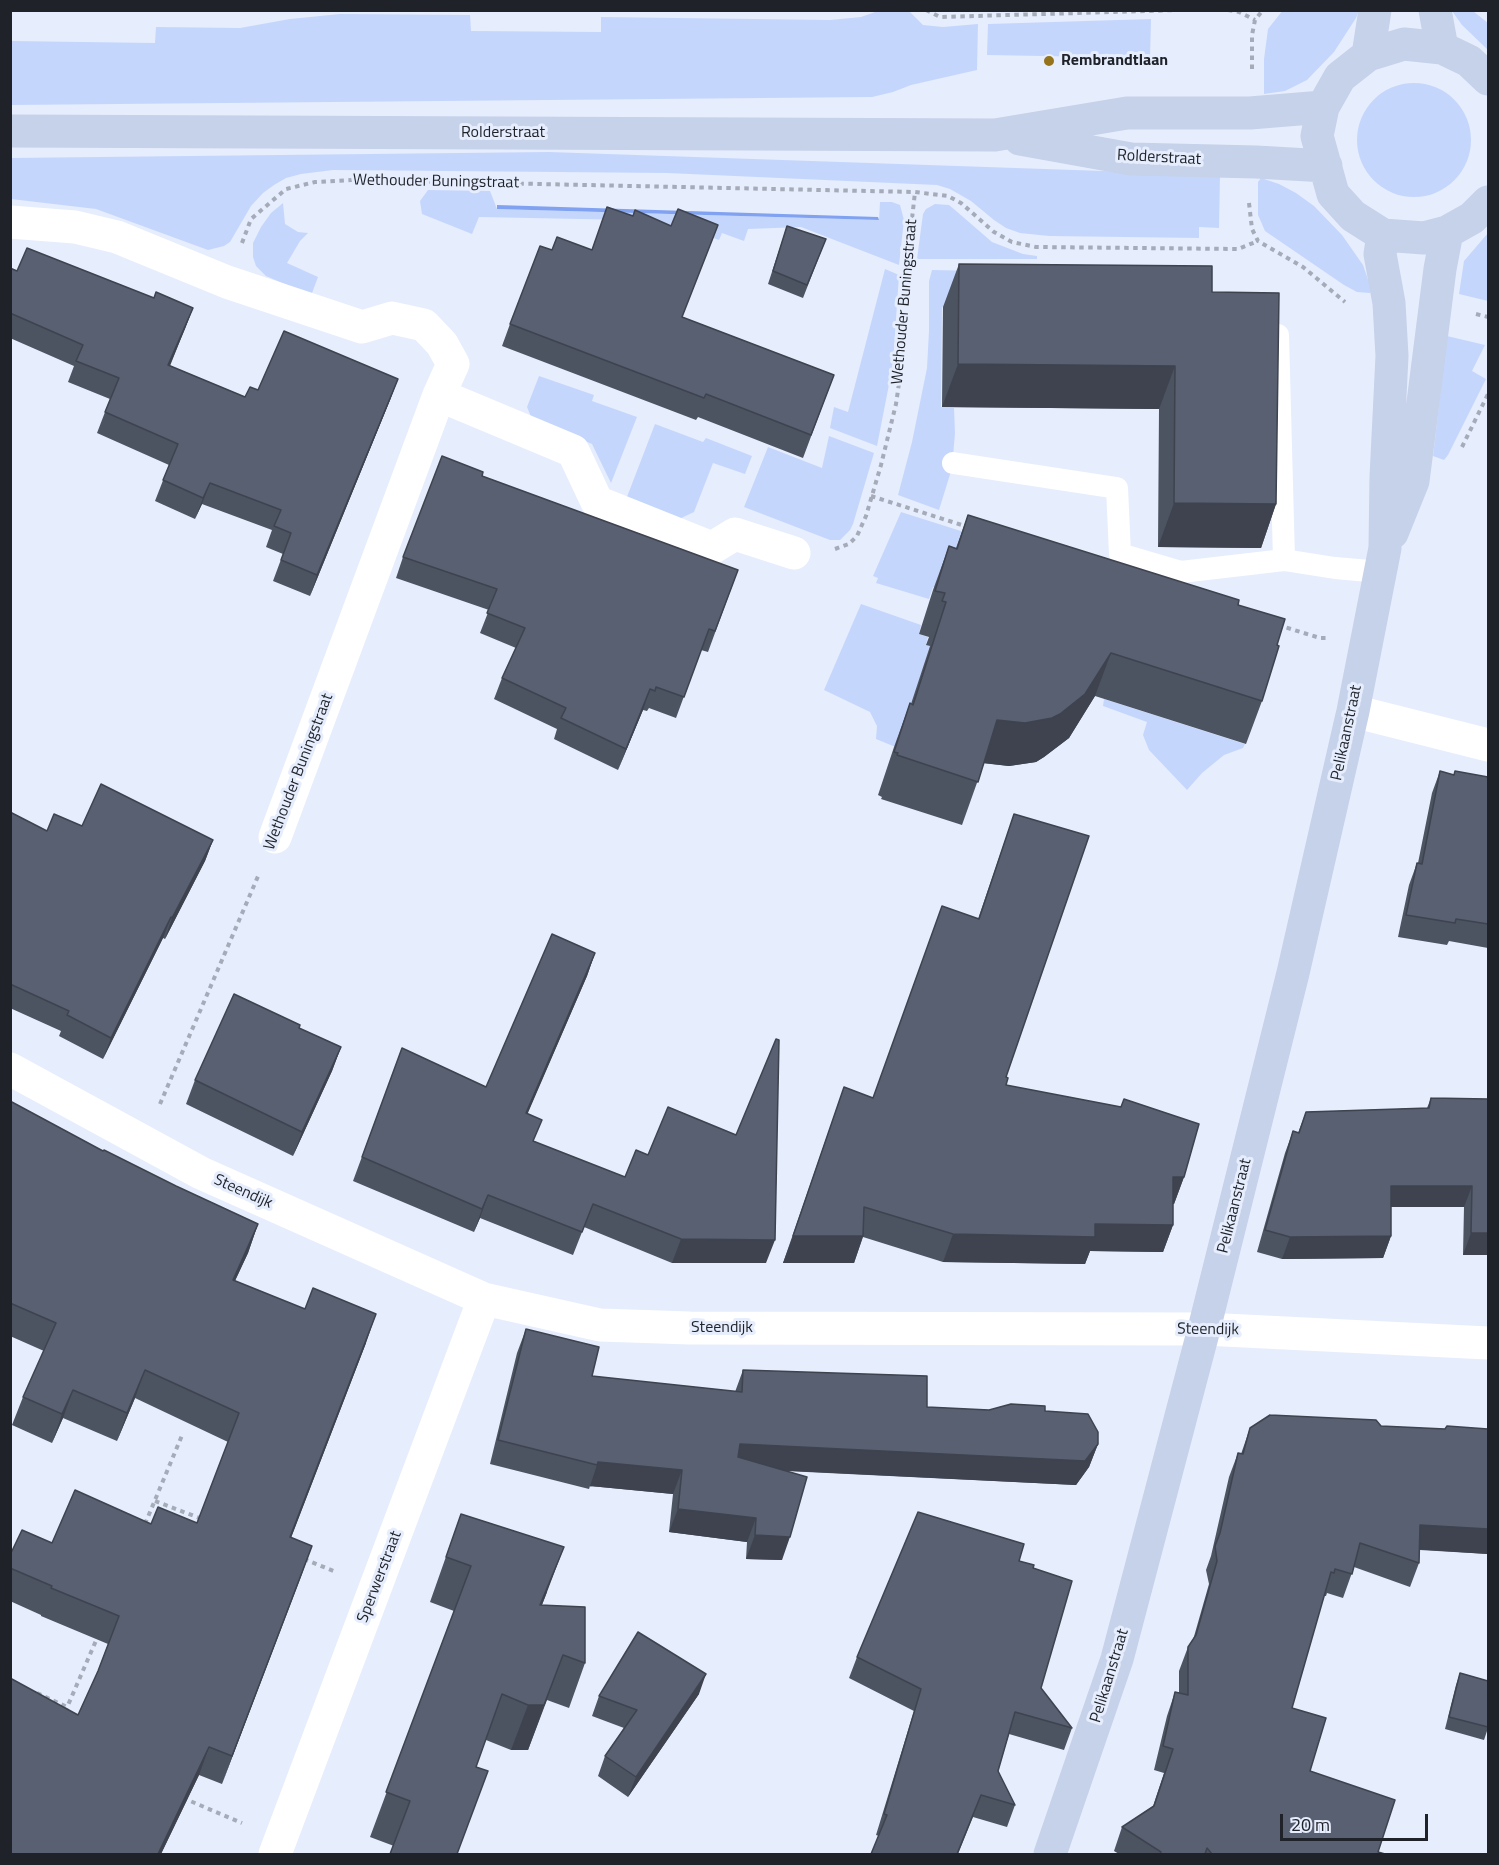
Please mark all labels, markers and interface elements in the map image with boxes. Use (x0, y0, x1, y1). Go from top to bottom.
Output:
place label: Rembrandtlaan (1061, 51, 1168, 71)
marker: Rembrandtlaan (1042, 54, 1056, 68)
street label: Rolderstraat (461, 123, 545, 143)
street label: Rolderstraat (1116, 146, 1202, 170)
street label: Wethouder Buningstraat (353, 171, 519, 193)
street label: Wethouder Buningstraat (888, 218, 922, 386)
street label: Pelikaanstraat (1328, 683, 1366, 783)
street label: Wethouder Buningstraat (260, 691, 338, 853)
street label: Pelikaanstraat (1214, 1157, 1256, 1255)
street label: Steendijk (211, 1171, 275, 1213)
street label: Steendijk (691, 1318, 753, 1338)
street label: Steendijk (1177, 1320, 1239, 1340)
street label: Sperwerstraat (354, 1528, 406, 1626)
street label: Pelikaanstraat (1087, 1627, 1133, 1725)
scale bar (1283, 1802, 1432, 1840)
text: 20 m (1291, 1811, 1330, 1838)

